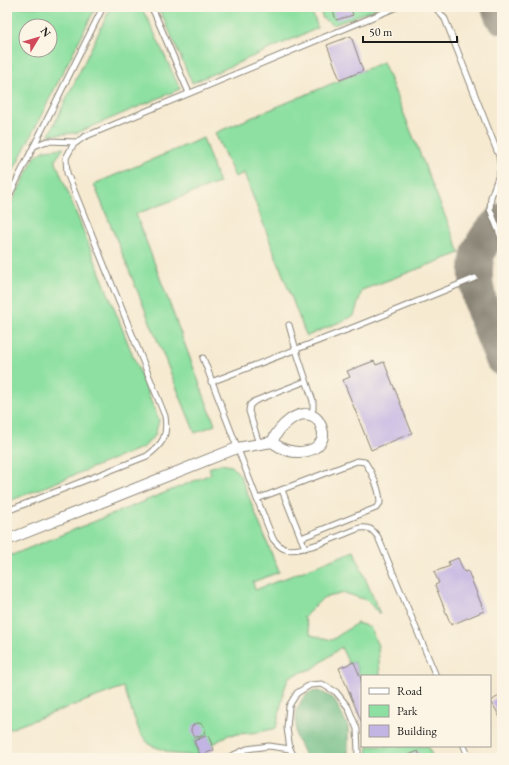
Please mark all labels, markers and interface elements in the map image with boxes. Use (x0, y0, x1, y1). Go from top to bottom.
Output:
north arrow (18, 18, 58, 58)
scale bar (363, 18, 457, 44)
text: N (38, 24, 54, 40)
text: 50 m (369, 24, 393, 40)
legend (361, 675, 491, 747)
text: Road (397, 683, 423, 699)
text: Park (397, 703, 418, 719)
text: Building (397, 723, 438, 739)

